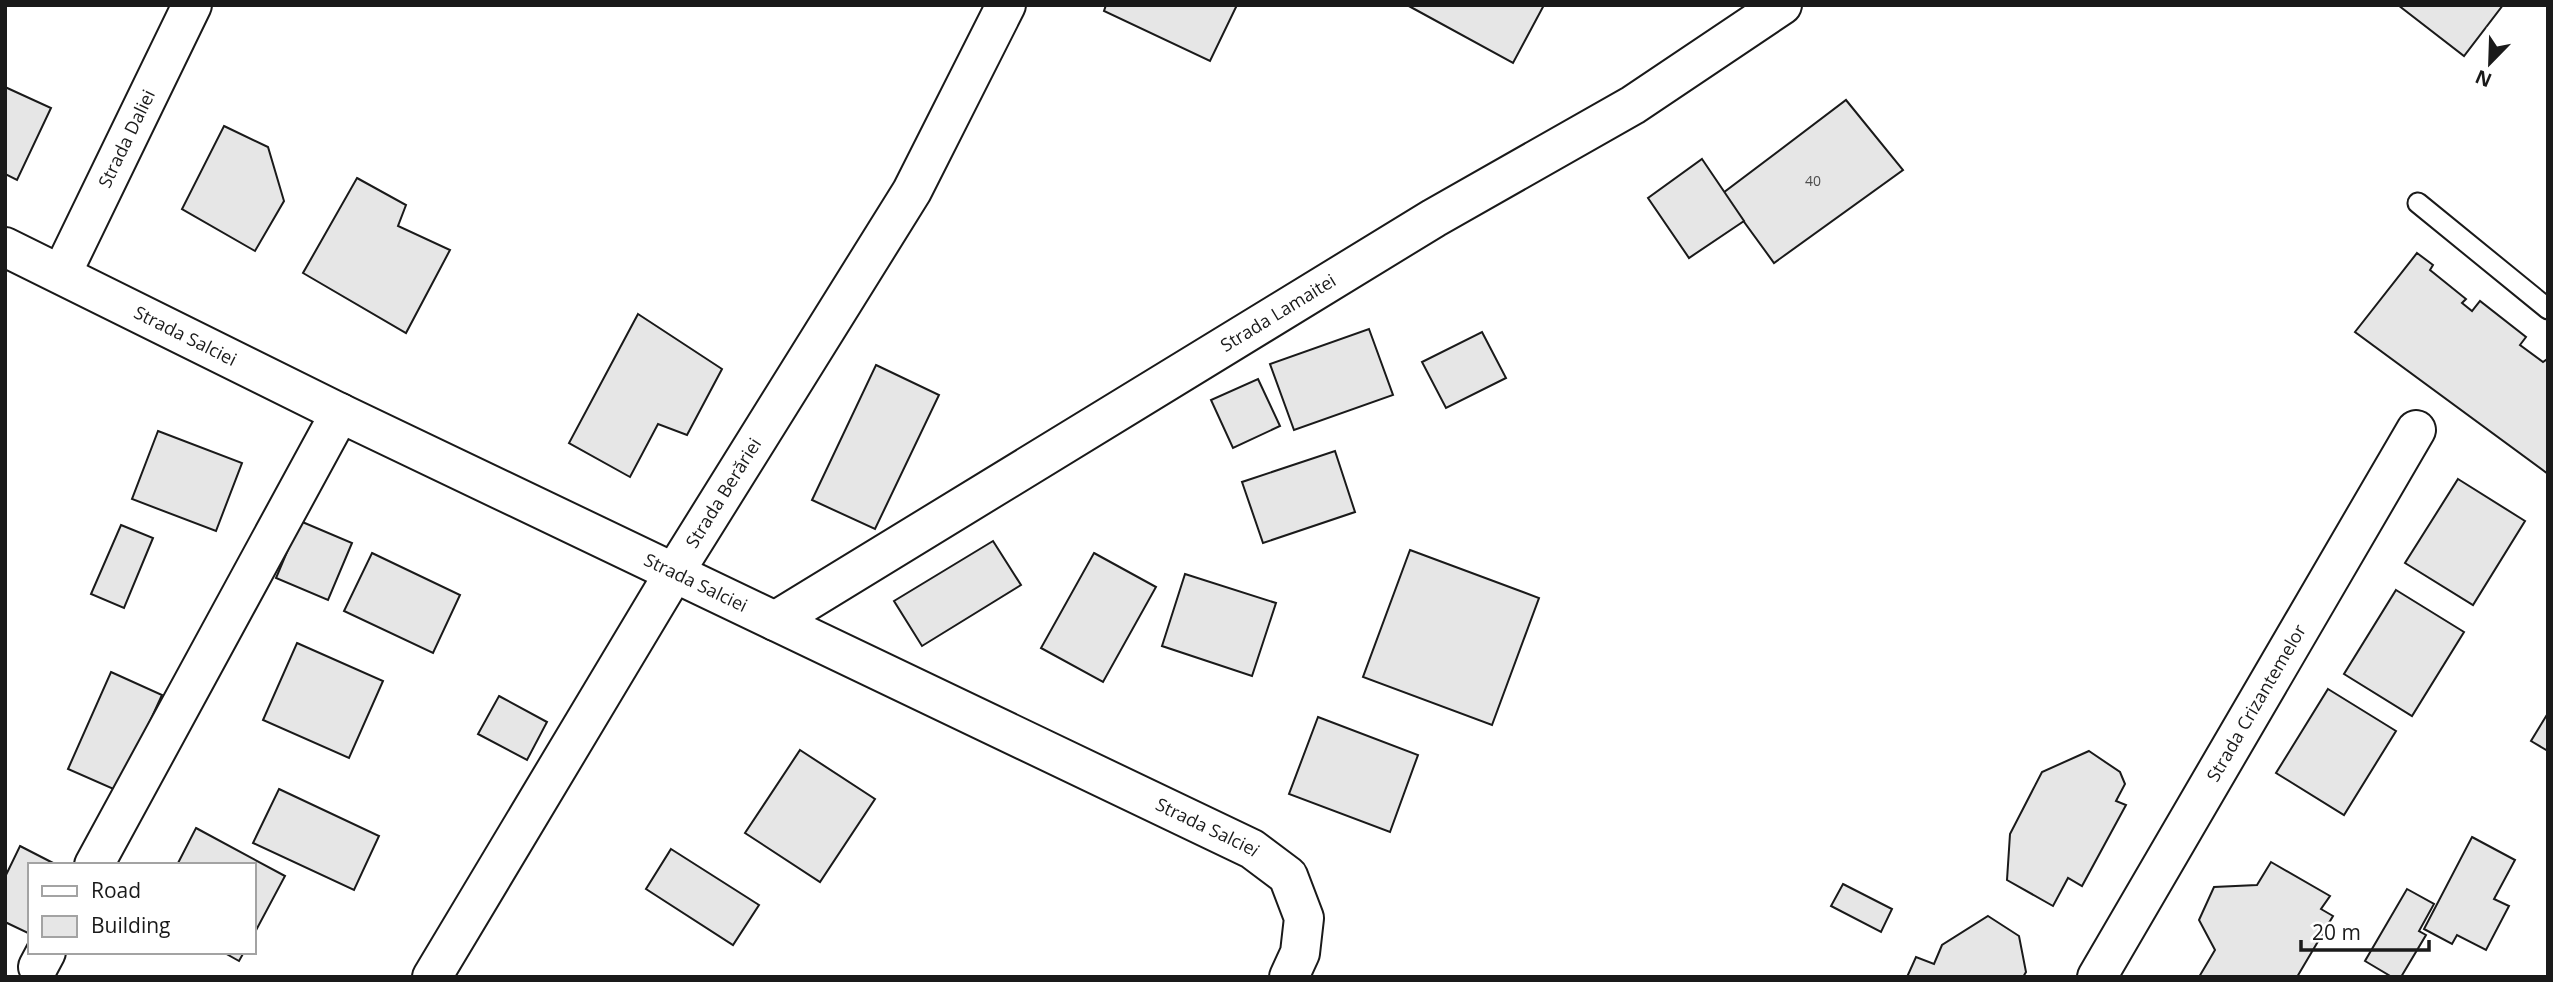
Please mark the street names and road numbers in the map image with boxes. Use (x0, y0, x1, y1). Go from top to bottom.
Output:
street label: Strada Daliei (92, 85, 160, 192)
street label: Strada Lamaitei (1216, 268, 1340, 357)
street label: Strada Salciei (130, 300, 241, 371)
street label: Strada Berăriei (680, 433, 766, 552)
street label: Strada Salciei (640, 547, 752, 617)
street label: Strada Crizantemelor (2201, 619, 2311, 786)
street label: Strada Salciei (1152, 792, 1265, 861)

